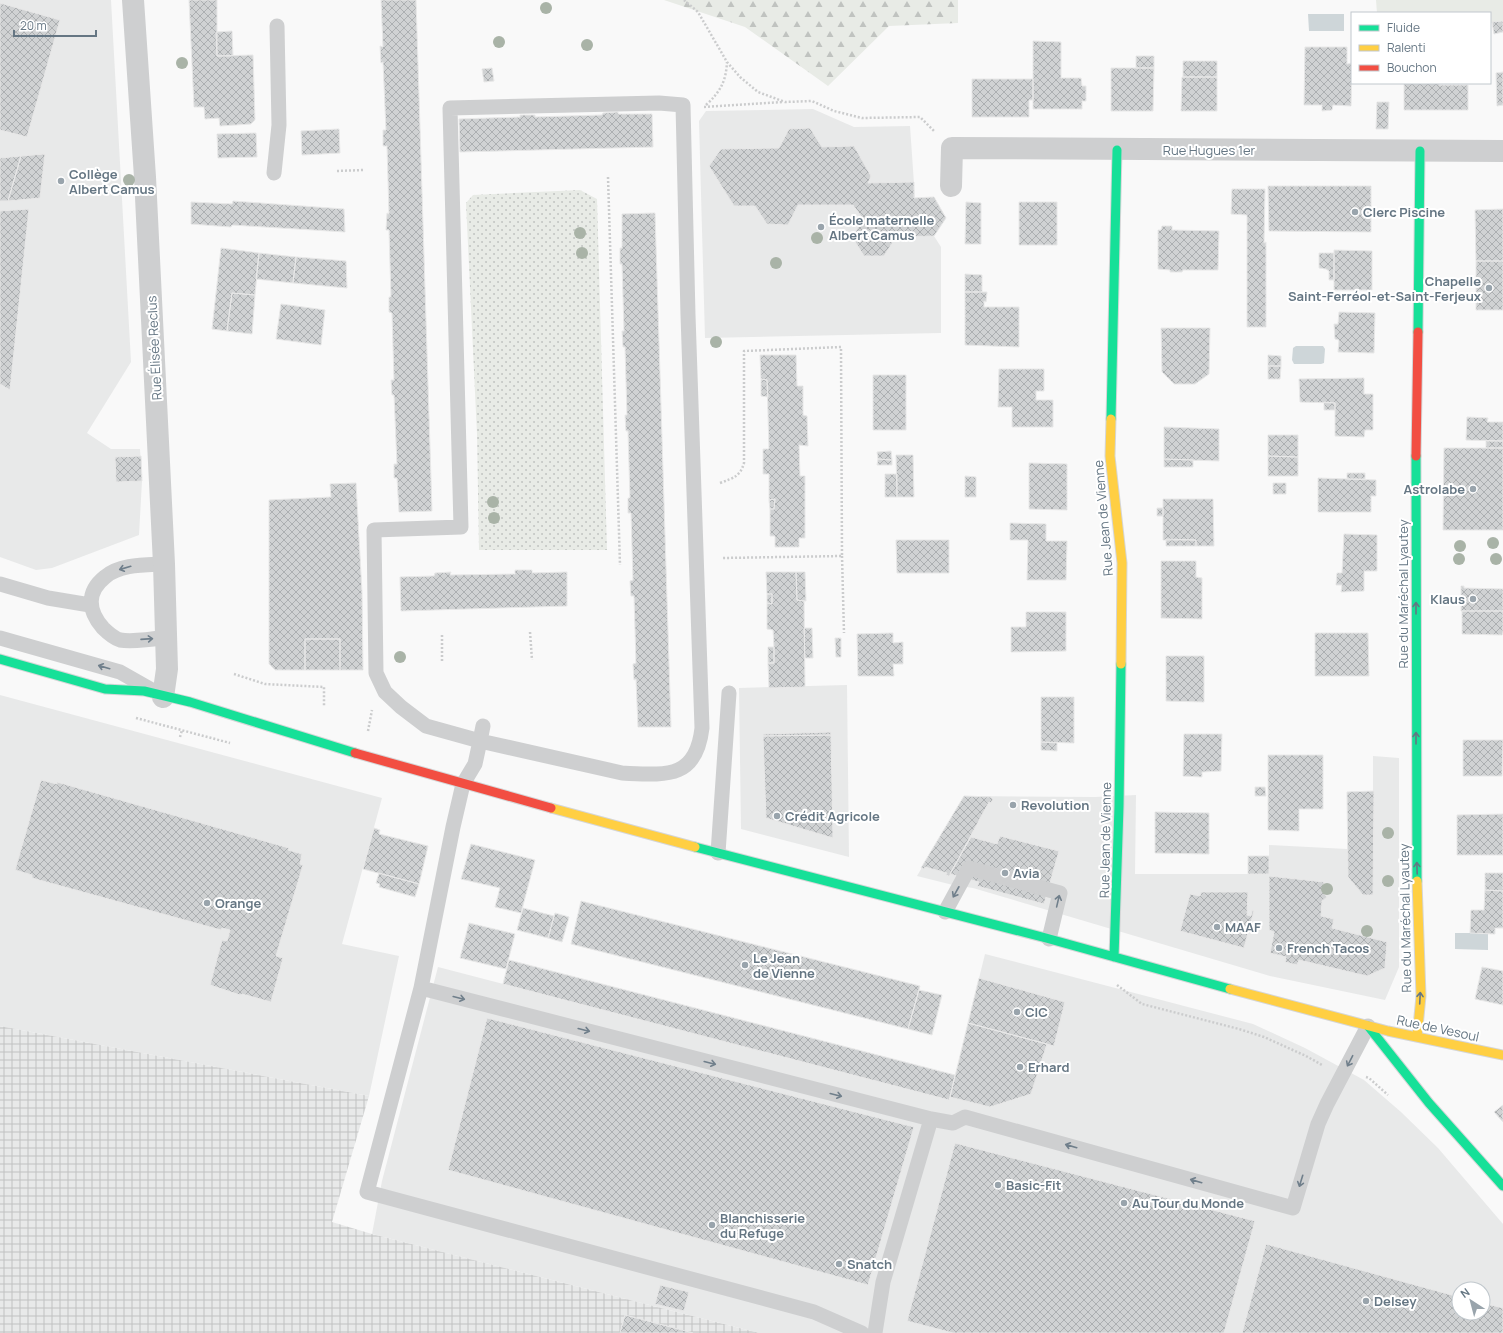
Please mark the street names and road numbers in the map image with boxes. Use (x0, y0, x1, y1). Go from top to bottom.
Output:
street label: Rue Hugues 1er (1163, 141, 1256, 159)
street label: Rue Élisée Reclus (142, 295, 166, 401)
street label: Rue Jean de Vienne (1089, 459, 1117, 577)
street label: Rue du Maréchal Lyautey (1394, 519, 1412, 669)
street label: Rue Jean de Vienne (1095, 781, 1115, 898)
street label: Rue du Maréchal Lyautey (1395, 843, 1415, 993)
street label: Rue de Vesoul (1395, 1010, 1481, 1046)

